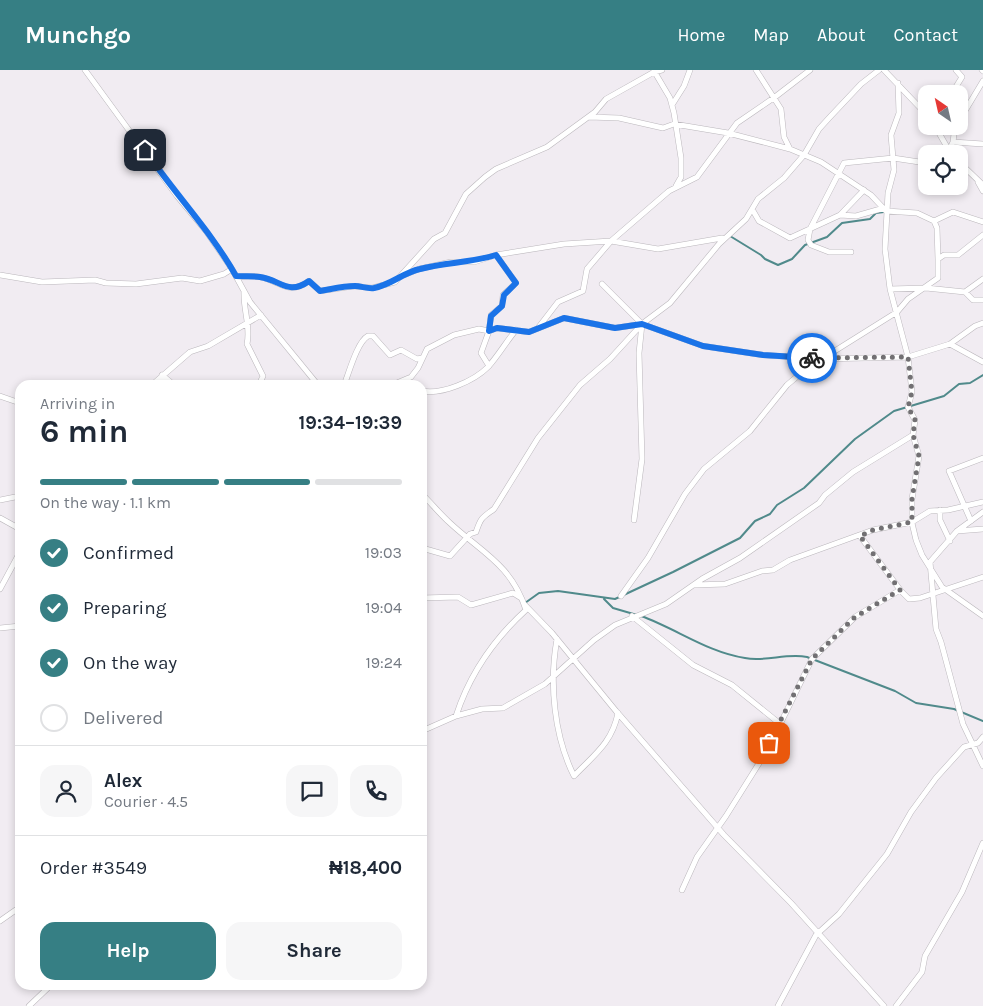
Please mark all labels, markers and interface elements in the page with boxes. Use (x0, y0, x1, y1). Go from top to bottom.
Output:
text: Munchgo (25, 21, 131, 49)
text: Home (677, 24, 725, 46)
text: Map (753, 24, 789, 46)
text: About (817, 24, 866, 46)
text: Contact (894, 24, 958, 46)
north arrow (918, 85, 968, 135)
map controls (918, 85, 968, 195)
pin (124, 129, 166, 171)
icon: home (131, 136, 159, 164)
button: locate (918, 145, 968, 195)
courier (787, 333, 837, 383)
icon: bike (798, 344, 826, 372)
text: Arriving in (40, 394, 115, 413)
text: 19:34–19:39 (299, 412, 402, 434)
text: 6 min (40, 413, 128, 450)
text: On the way · 1.1 km (40, 493, 171, 512)
icon: check (40, 539, 68, 567)
text: Confirmed (83, 542, 174, 564)
text: 19:03 (365, 543, 402, 562)
icon: check (40, 594, 68, 622)
text: Preparing (83, 597, 166, 619)
text: 19:04 (365, 598, 402, 617)
icon: check (40, 649, 68, 677)
text: On the way (83, 652, 177, 674)
text: 19:24 (366, 653, 402, 672)
text: Delivered (83, 707, 163, 729)
pin (748, 722, 790, 764)
icon: bag (755, 729, 783, 757)
button: person (40, 765, 92, 817)
button: chat (286, 765, 338, 817)
button: phone (350, 765, 402, 817)
text: Alex (104, 770, 142, 792)
text: Courier · 4.5 (104, 792, 188, 811)
text: Order #3549 (40, 857, 147, 879)
text: ₦18,400 (329, 857, 402, 879)
button: Help (40, 922, 216, 980)
button: Share (226, 922, 402, 980)

